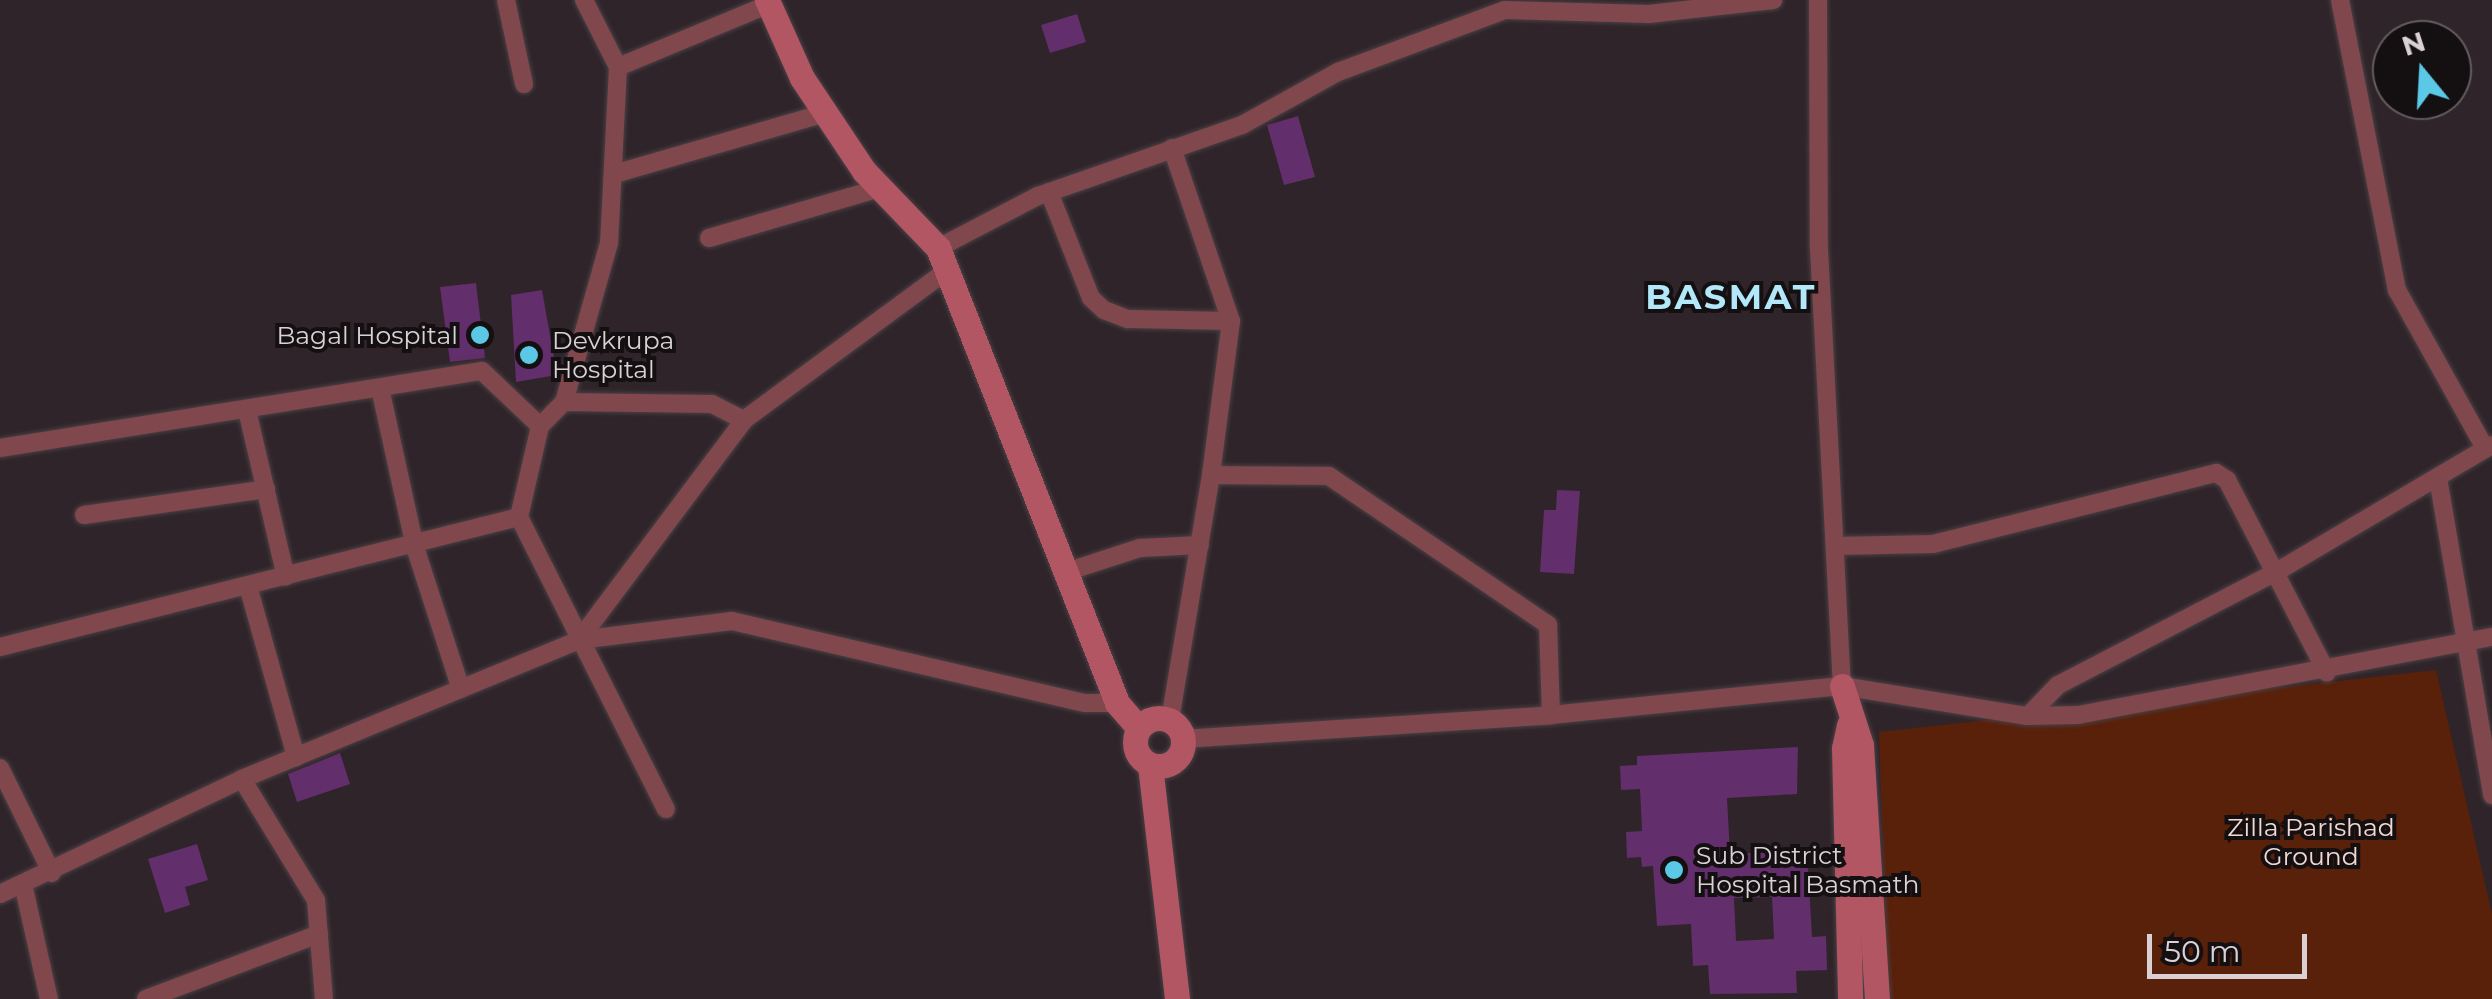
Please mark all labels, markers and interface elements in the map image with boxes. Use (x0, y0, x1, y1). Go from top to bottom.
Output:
north arrow (2372, 20, 2472, 120)
text: N (2397, 24, 2429, 63)
district label: BASMAT (1645, 276, 1817, 318)
place label: Bagal Hospital (276, 320, 458, 350)
marker: Bagal Hospital (467, 322, 493, 348)
place label: Devkrupa Hospital (552, 326, 674, 385)
marker: Devkrupa Hospital (516, 342, 542, 368)
park label: Zilla Parishad Ground (2227, 813, 2395, 872)
place label: Sub District Hospital Basmath (1696, 841, 1919, 900)
marker: Sub District Hospital Basmath (1661, 857, 1687, 883)
scale bar (2152, 914, 2312, 976)
text: 50 m (2164, 933, 2241, 970)

